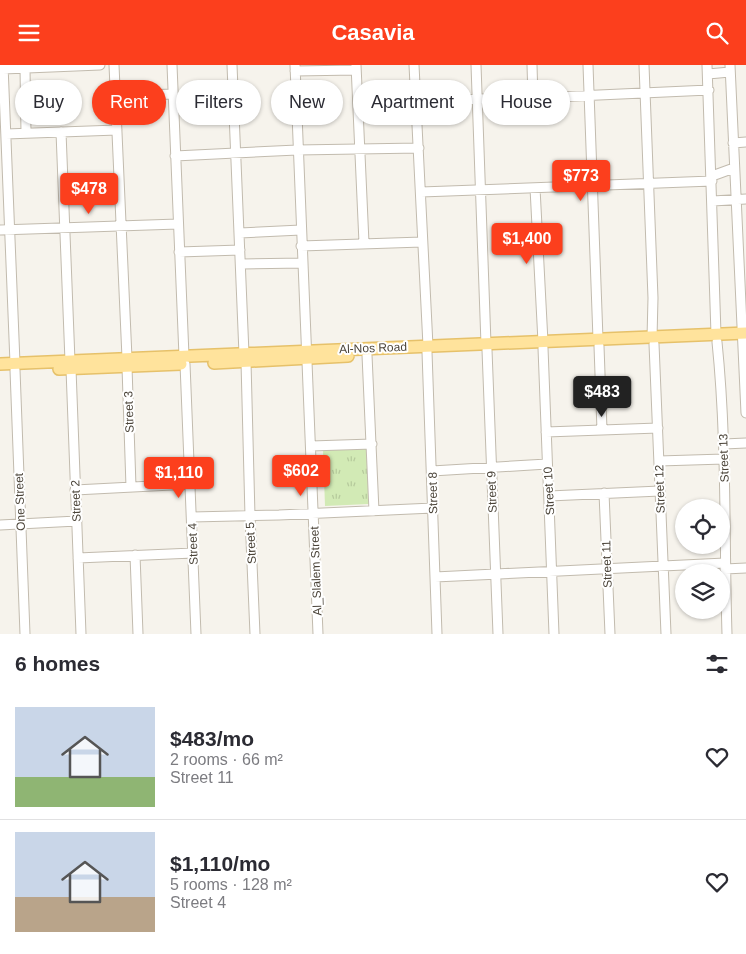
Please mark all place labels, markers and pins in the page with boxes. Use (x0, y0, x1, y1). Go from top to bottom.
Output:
pin: $773 (551, 159, 611, 202)
pin: $478 (59, 173, 119, 215)
pin: $1,400 (486, 223, 568, 265)
pin: $483 (572, 375, 632, 418)
pin: $602 (271, 455, 331, 497)
pin: $1,110 (138, 457, 220, 499)

